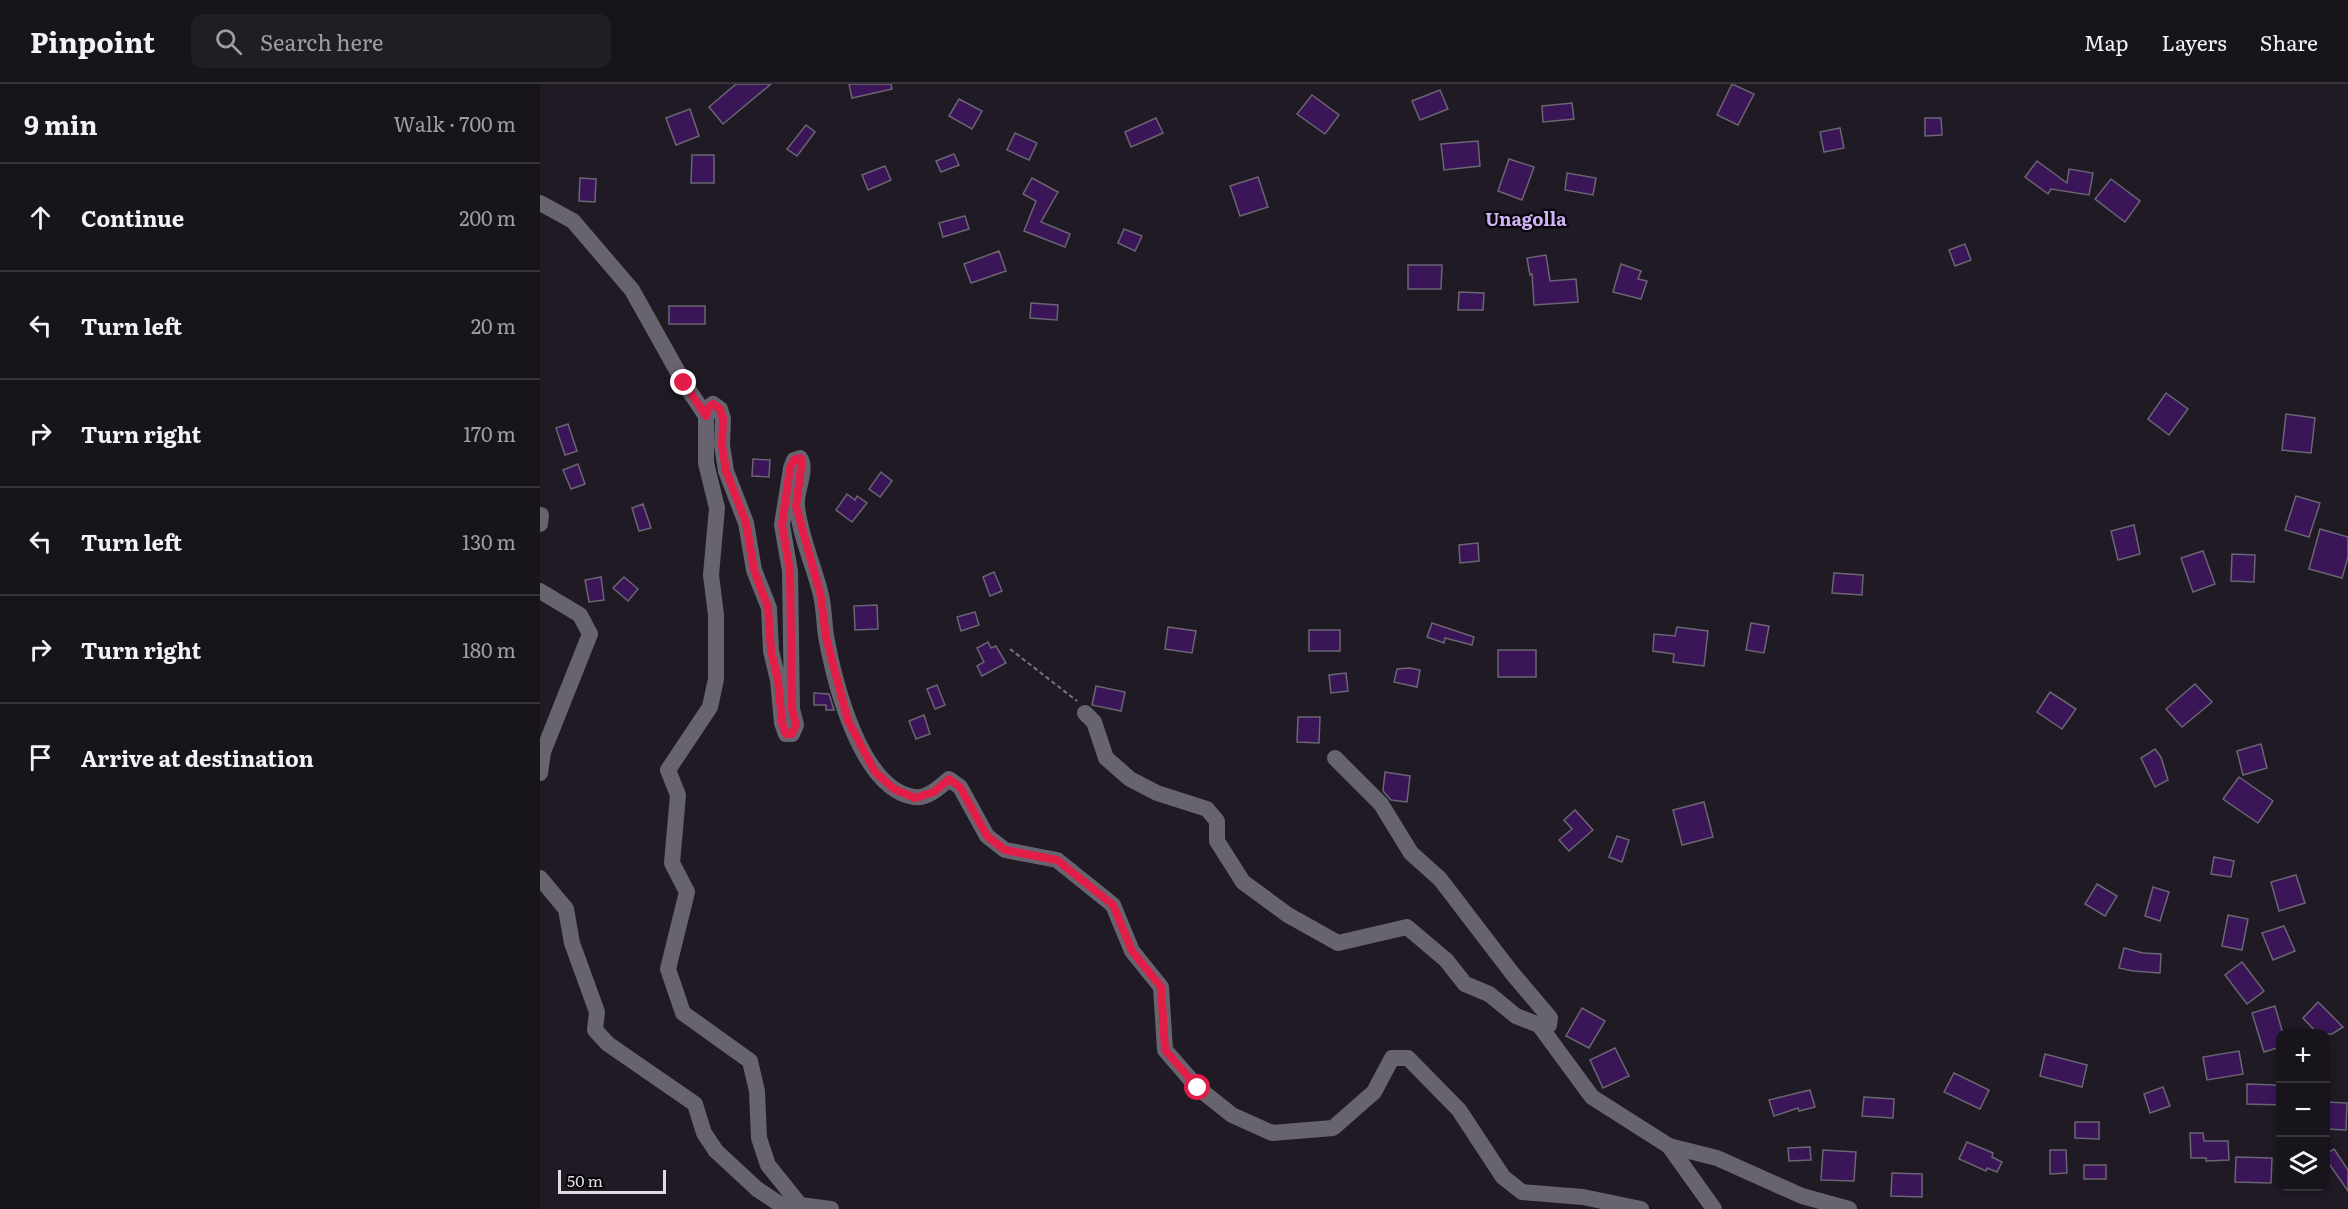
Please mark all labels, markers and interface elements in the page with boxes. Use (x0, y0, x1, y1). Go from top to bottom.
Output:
search box (191, 14, 611, 68)
text: Pinpoint (30, 20, 155, 62)
icon: search (212, 25, 245, 58)
text: Search here (260, 25, 383, 58)
text: Map (2084, 26, 2129, 57)
text: Layers (2162, 26, 2227, 57)
text: Share (2260, 26, 2318, 57)
text: 9 min (24, 104, 98, 143)
text: Walk · 700 m (393, 108, 516, 138)
icon: ahead (24, 201, 57, 234)
text: Continue (81, 201, 184, 234)
text: 200 m (459, 202, 516, 232)
district label: Unagolla (1485, 205, 1567, 232)
icon: left (24, 309, 57, 342)
text: Turn left (81, 309, 182, 342)
text: 20 m (471, 310, 516, 340)
route end (670, 369, 696, 395)
icon: right (24, 417, 57, 450)
text: Turn right (81, 417, 201, 450)
text: 170 m (463, 418, 516, 448)
icon: left (24, 525, 57, 558)
text: Turn left (81, 525, 182, 558)
text: 130 m (462, 526, 516, 556)
icon: right (24, 633, 57, 666)
text: Turn right (81, 633, 201, 666)
text: 180 m (462, 634, 516, 664)
icon: arrive (24, 741, 57, 774)
text: Arrive at destination (81, 741, 314, 774)
map controls (2276, 1029, 2330, 1191)
button: + (2276, 1029, 2330, 1083)
route start (1184, 1074, 1210, 1100)
button: − (2276, 1083, 2330, 1137)
button: layers (2276, 1137, 2330, 1191)
scale bar (558, 1167, 666, 1194)
text: 50 m (567, 1168, 603, 1192)

